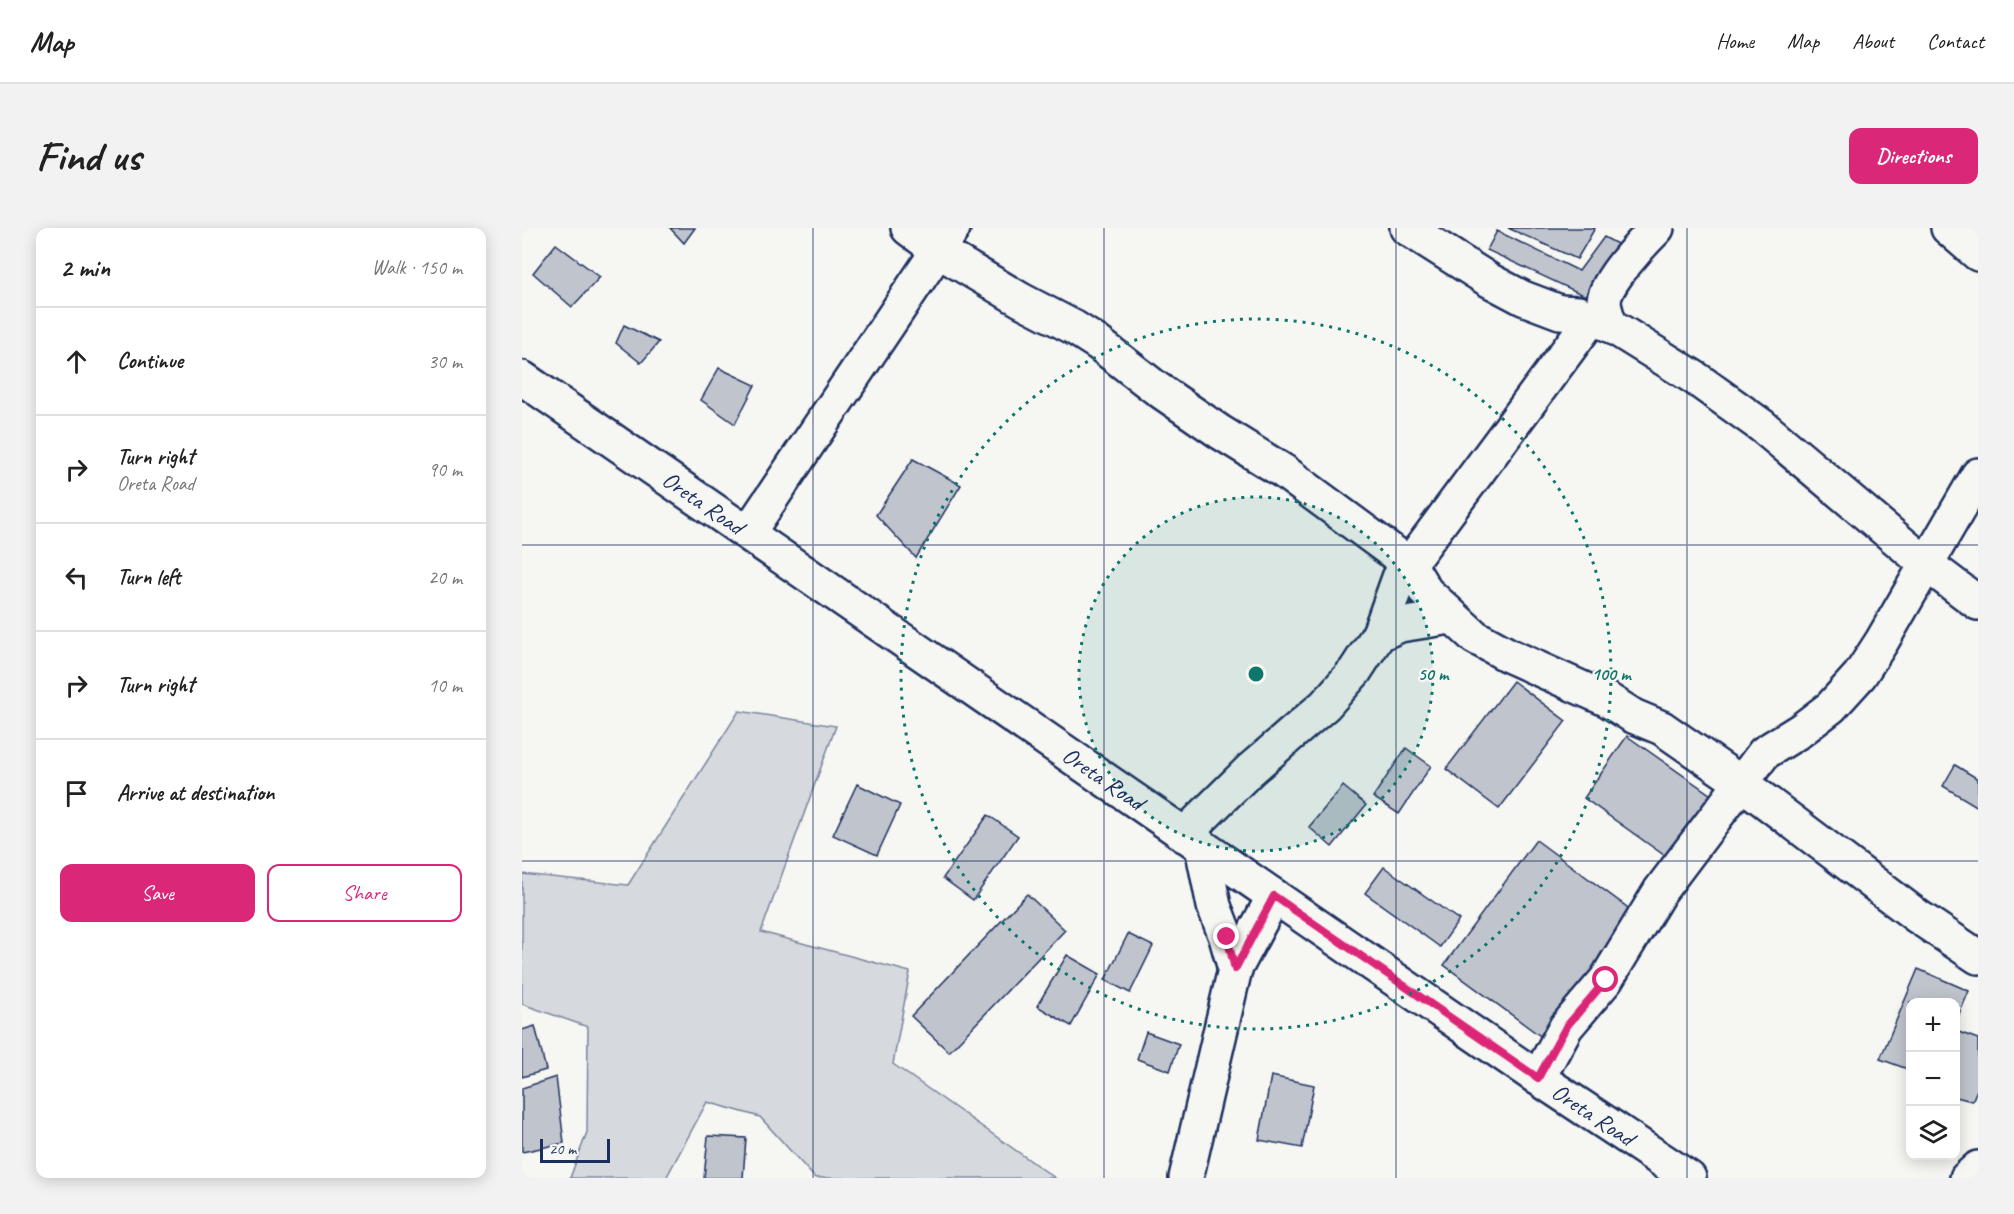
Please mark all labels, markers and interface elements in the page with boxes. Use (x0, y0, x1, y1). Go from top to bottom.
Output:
text: Map (30, 24, 73, 59)
text: Home (1716, 28, 1754, 54)
text: Map (1787, 28, 1819, 54)
text: About (1852, 28, 1894, 54)
text: Contact (1927, 28, 1984, 54)
button: Directions (1849, 128, 1978, 184)
text: Find us (36, 130, 141, 183)
text: 2 min (60, 251, 110, 284)
text: Walk · 150 m (372, 255, 462, 280)
icon: ahead (60, 345, 93, 378)
text: Continue (117, 347, 183, 375)
text: 30 m (428, 349, 462, 374)
text: Turn right (117, 443, 194, 471)
icon: right (60, 453, 93, 486)
text: 90 m (428, 457, 462, 482)
street label: Oreta Road (656, 464, 753, 544)
text: Oreta Road (117, 471, 194, 496)
icon: left (60, 561, 93, 594)
text: Turn left (117, 563, 181, 591)
text: 20 m (428, 565, 462, 590)
text: 50 m (1418, 663, 1450, 685)
text: 100 m (1592, 663, 1632, 685)
centre of rings (1246, 664, 1266, 684)
icon: right (60, 669, 93, 702)
text: Turn right (117, 671, 194, 699)
text: 10 m (428, 673, 462, 698)
street label: Oreta Road (1057, 740, 1153, 819)
icon: arrive (60, 777, 93, 810)
text: Arrive at destination (117, 779, 274, 807)
button: Save (60, 864, 255, 922)
button: Share (267, 864, 462, 922)
route end (1213, 923, 1239, 949)
route start (1592, 966, 1618, 992)
map controls (1906, 998, 1960, 1160)
button: + (1906, 998, 1960, 1052)
button: − (1906, 1052, 1960, 1106)
street label: Oreta Road (1546, 1076, 1643, 1155)
button: layers (1906, 1106, 1960, 1160)
scale bar (540, 1136, 610, 1164)
text: 20 m (549, 1139, 576, 1159)

